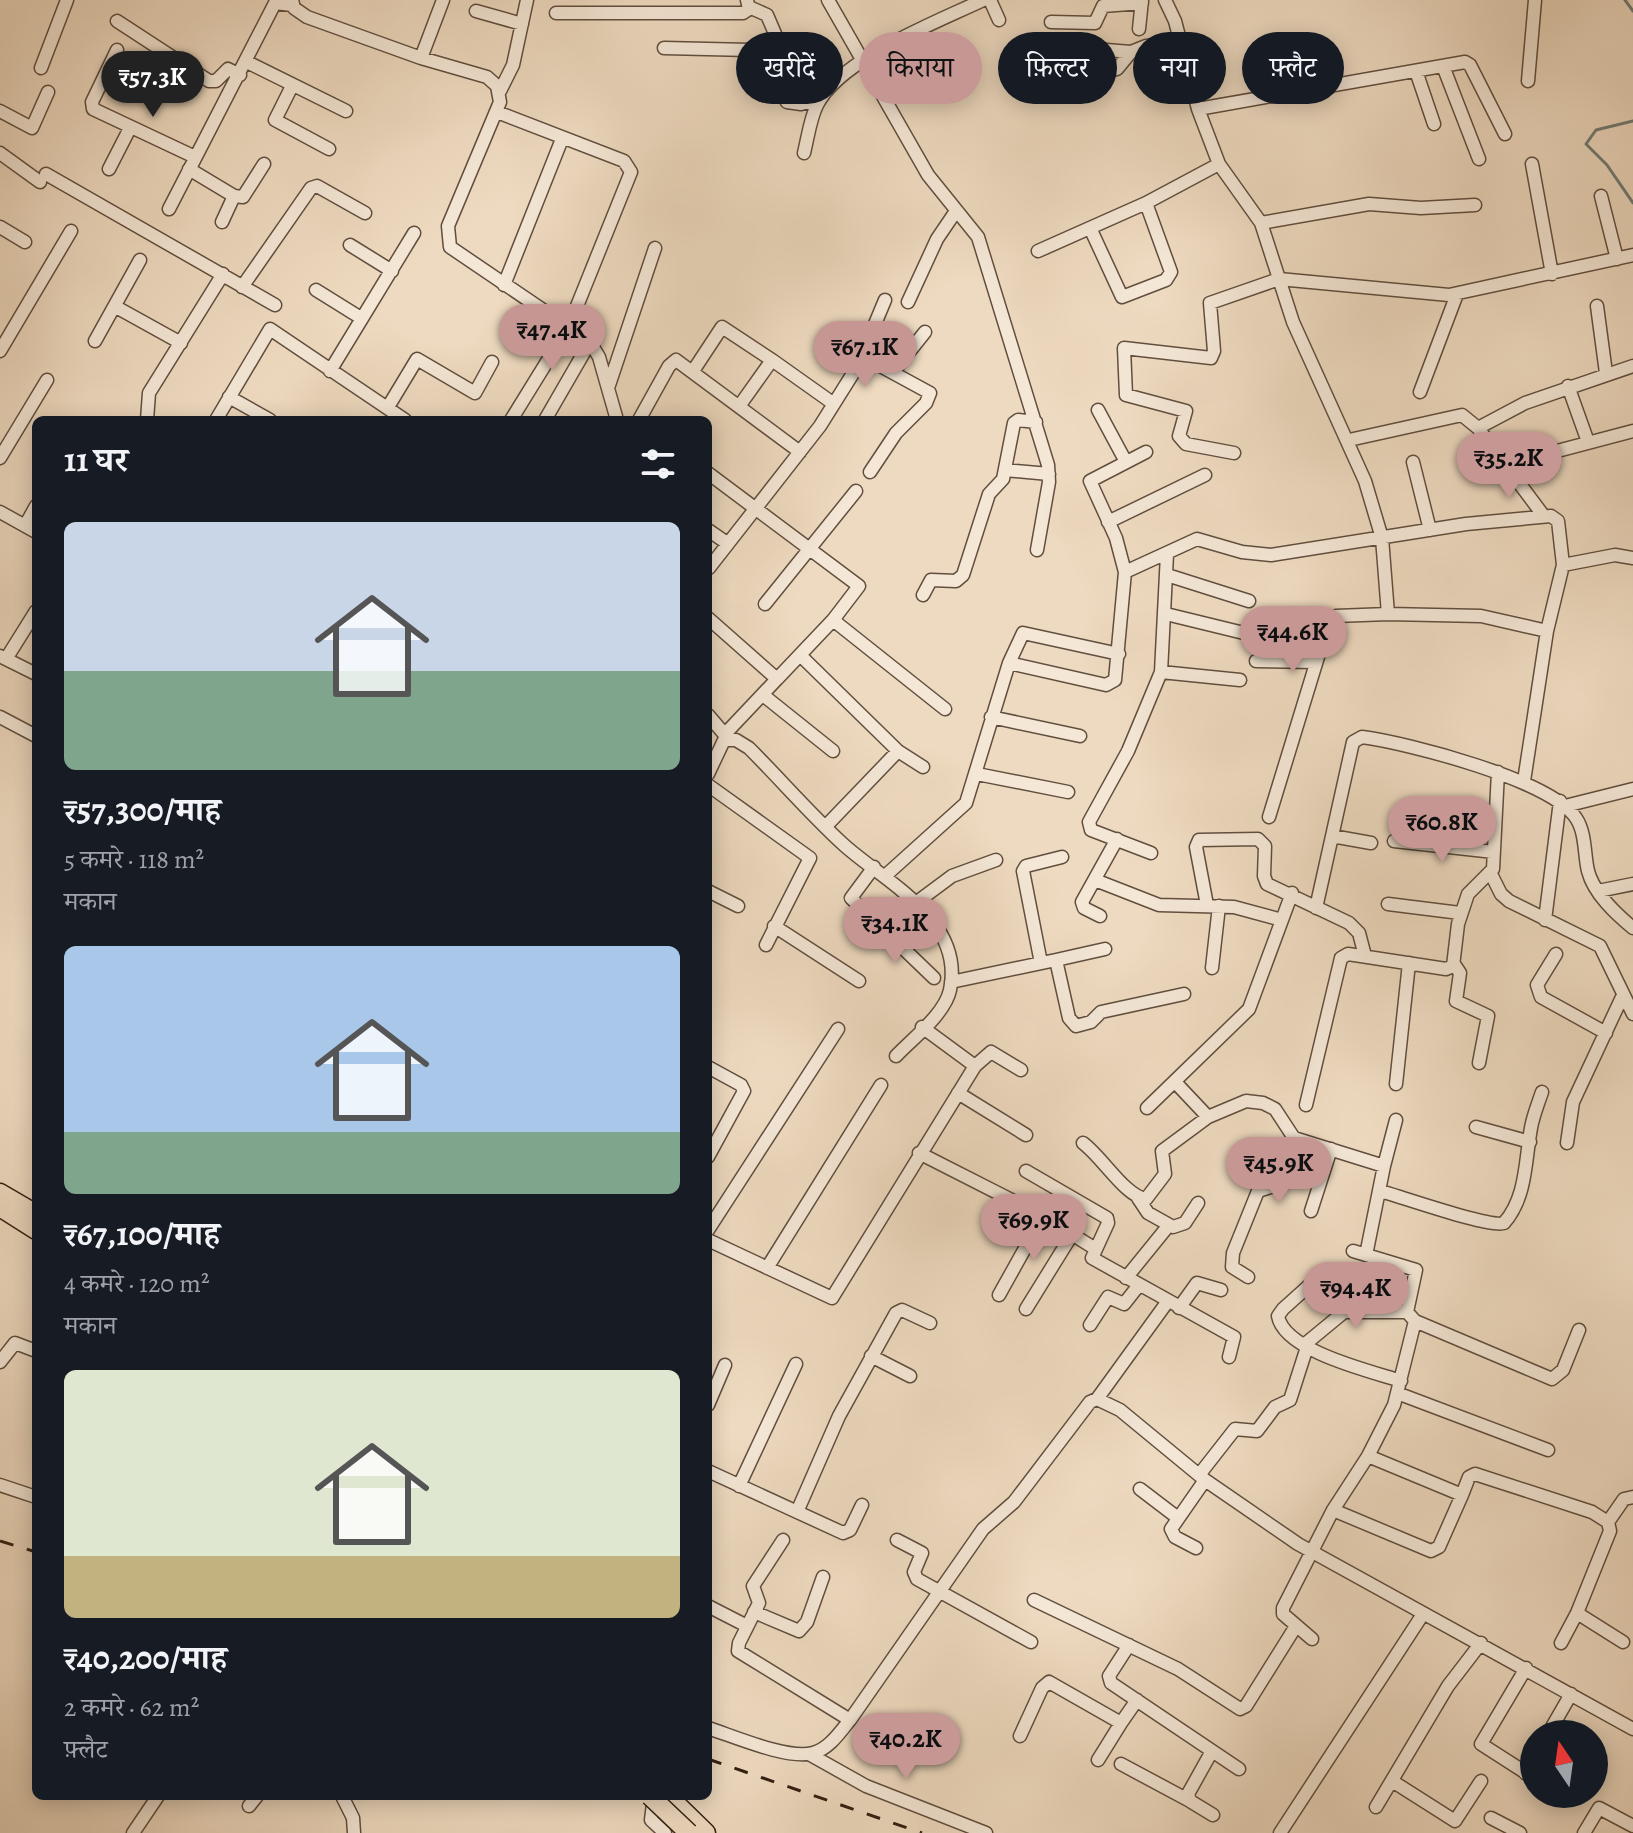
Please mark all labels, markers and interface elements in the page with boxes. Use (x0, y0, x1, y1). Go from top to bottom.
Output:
chip: खरीदें (736, 32, 843, 104)
chip: किराया (859, 32, 982, 104)
chip: फ़िल्टर (998, 32, 1117, 104)
chip: नया (1133, 32, 1226, 104)
chip: फ़्लैट (1242, 32, 1344, 104)
pin: ₹57.3K (88, 51, 218, 119)
text: ₹57.3K (119, 59, 187, 94)
pin: ₹47.4K (487, 304, 617, 372)
text: ₹47.4K (517, 312, 587, 347)
pin: ₹67.1K (800, 321, 930, 389)
text: ₹67.1K (832, 329, 898, 364)
pin: ₹35.2K (1444, 432, 1574, 500)
text: 11 घर (64, 436, 128, 483)
text: ₹35.2K (1475, 440, 1543, 475)
icon: filters (636, 442, 680, 486)
icon: home (300, 574, 444, 718)
pin: ₹44.6K (1228, 606, 1358, 674)
text: ₹44.6K (1258, 614, 1328, 649)
text: ₹57,300/माह (64, 786, 221, 833)
pin: ₹60.8K (1377, 796, 1507, 864)
text: ₹60.8K (1406, 804, 1478, 839)
text: 5 कमरे · 118 m² (64, 842, 204, 877)
text: मकान (64, 884, 117, 919)
pin: ₹34.1K (830, 897, 960, 965)
text: ₹34.1K (862, 905, 928, 940)
icon: home (300, 998, 444, 1142)
pin: ₹45.9K (1214, 1137, 1344, 1205)
text: ₹45.9K (1244, 1145, 1314, 1180)
pin: ₹69.9K (969, 1194, 1099, 1262)
text: ₹69.9K (999, 1202, 1069, 1237)
text: ₹67,100/माह (64, 1210, 220, 1257)
pin: ₹94.4K (1291, 1262, 1421, 1330)
text: 4 कमरे · 120 m² (64, 1266, 209, 1301)
text: ₹94.4K (1321, 1270, 1391, 1305)
text: मकान (64, 1308, 117, 1343)
icon: home (300, 1422, 444, 1566)
text: ₹40,200/माह (64, 1634, 227, 1681)
text: 2 कमरे · 62 m² (64, 1690, 199, 1725)
pin: ₹40.2K (841, 1713, 971, 1781)
north arrow (1520, 1720, 1608, 1808)
map controls (1520, 1720, 1608, 1808)
text: ₹40.2K (870, 1721, 942, 1756)
text: फ़्लैट (64, 1732, 107, 1767)

